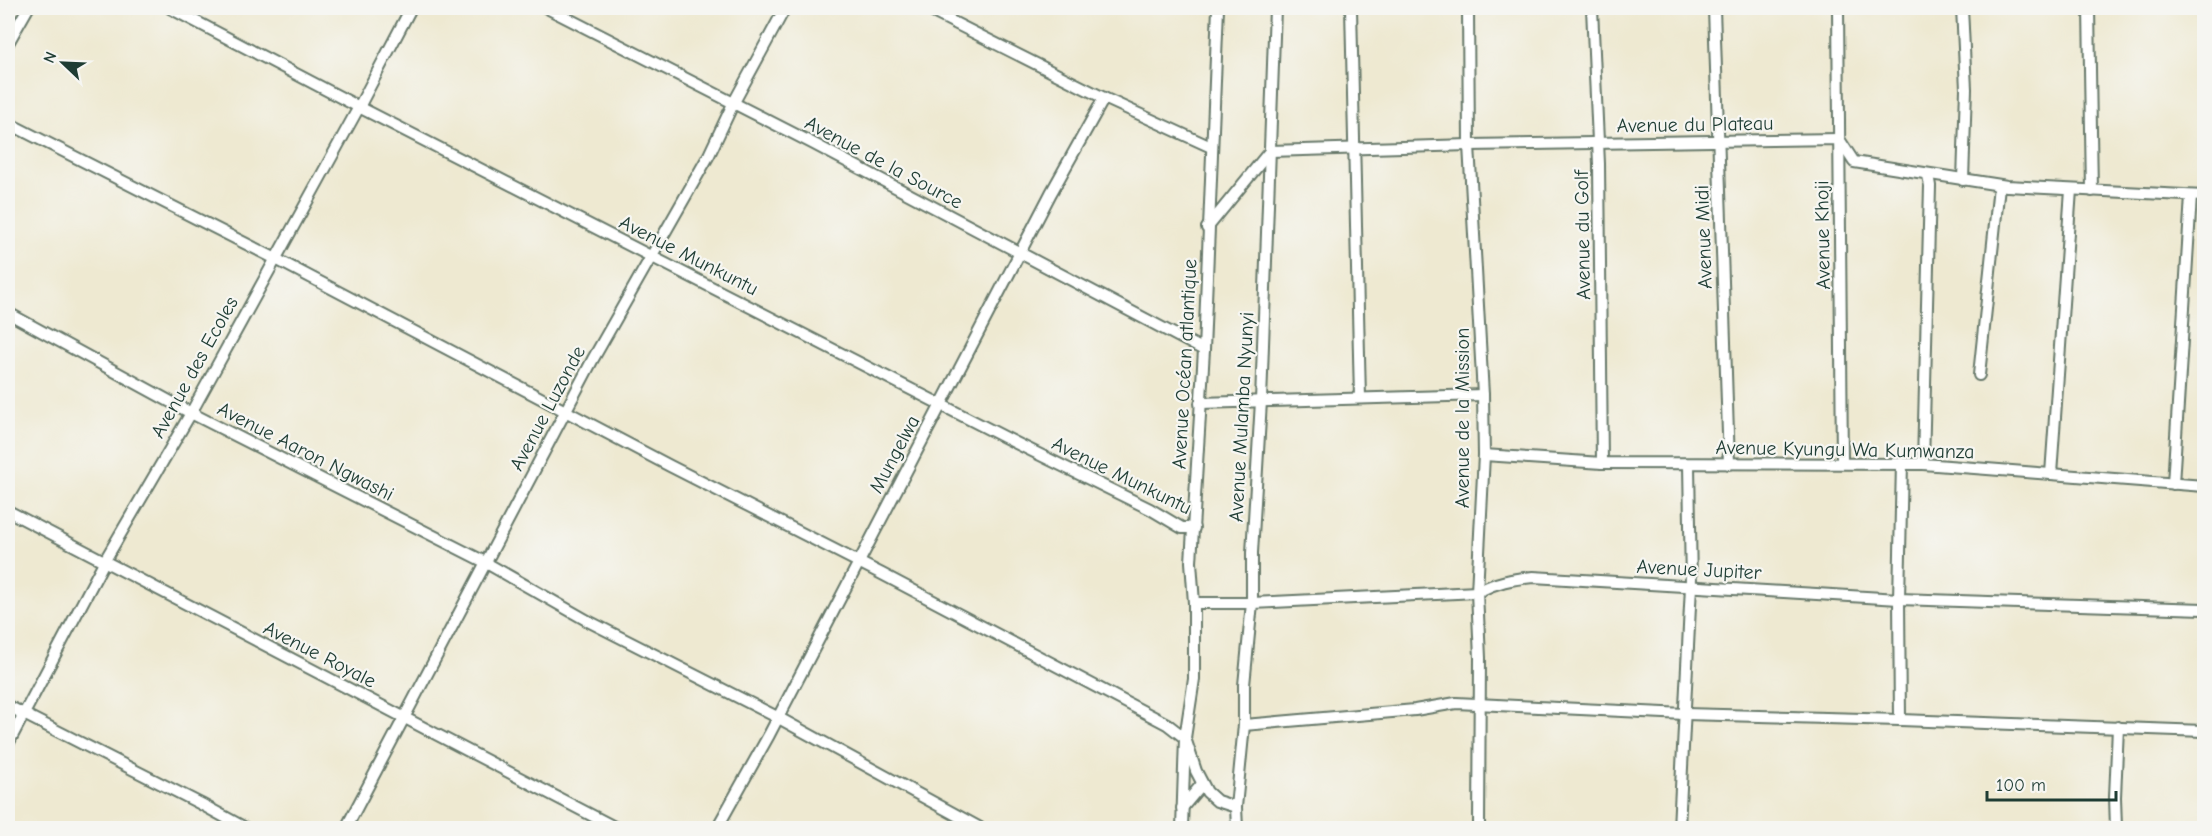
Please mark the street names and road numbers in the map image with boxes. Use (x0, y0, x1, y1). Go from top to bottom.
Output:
street label: Avenue de la Source (801, 111, 966, 214)
street label: Avenue du Plateau (1616, 112, 1774, 137)
street label: Avenue du Golf (1570, 168, 1595, 300)
street label: Avenue Khoji (1810, 180, 1835, 290)
street label: Avenue Midi (1690, 185, 1717, 289)
street label: Avenue Munkuntu (616, 211, 762, 300)
street label: Avenue Océan atlantique (1167, 258, 1201, 470)
street label: Avenue des Ecoles (146, 292, 243, 442)
street label: Avenue Mulamba Nyunyi (1225, 311, 1258, 523)
street label: Avenue de la Mission (1451, 328, 1474, 508)
street label: Avenue Luzonde (505, 342, 590, 475)
street label: Avenue Aaron Ngwashi (214, 397, 398, 506)
street label: Mungelwa (864, 411, 925, 497)
street label: Avenue Munkuntu (1048, 432, 1195, 519)
street label: Avenue Kyungu Wa Kumwanza (1715, 436, 1975, 463)
street label: Avenue Jupiter (1636, 555, 1762, 584)
street label: Avenue Royale (260, 616, 380, 693)

